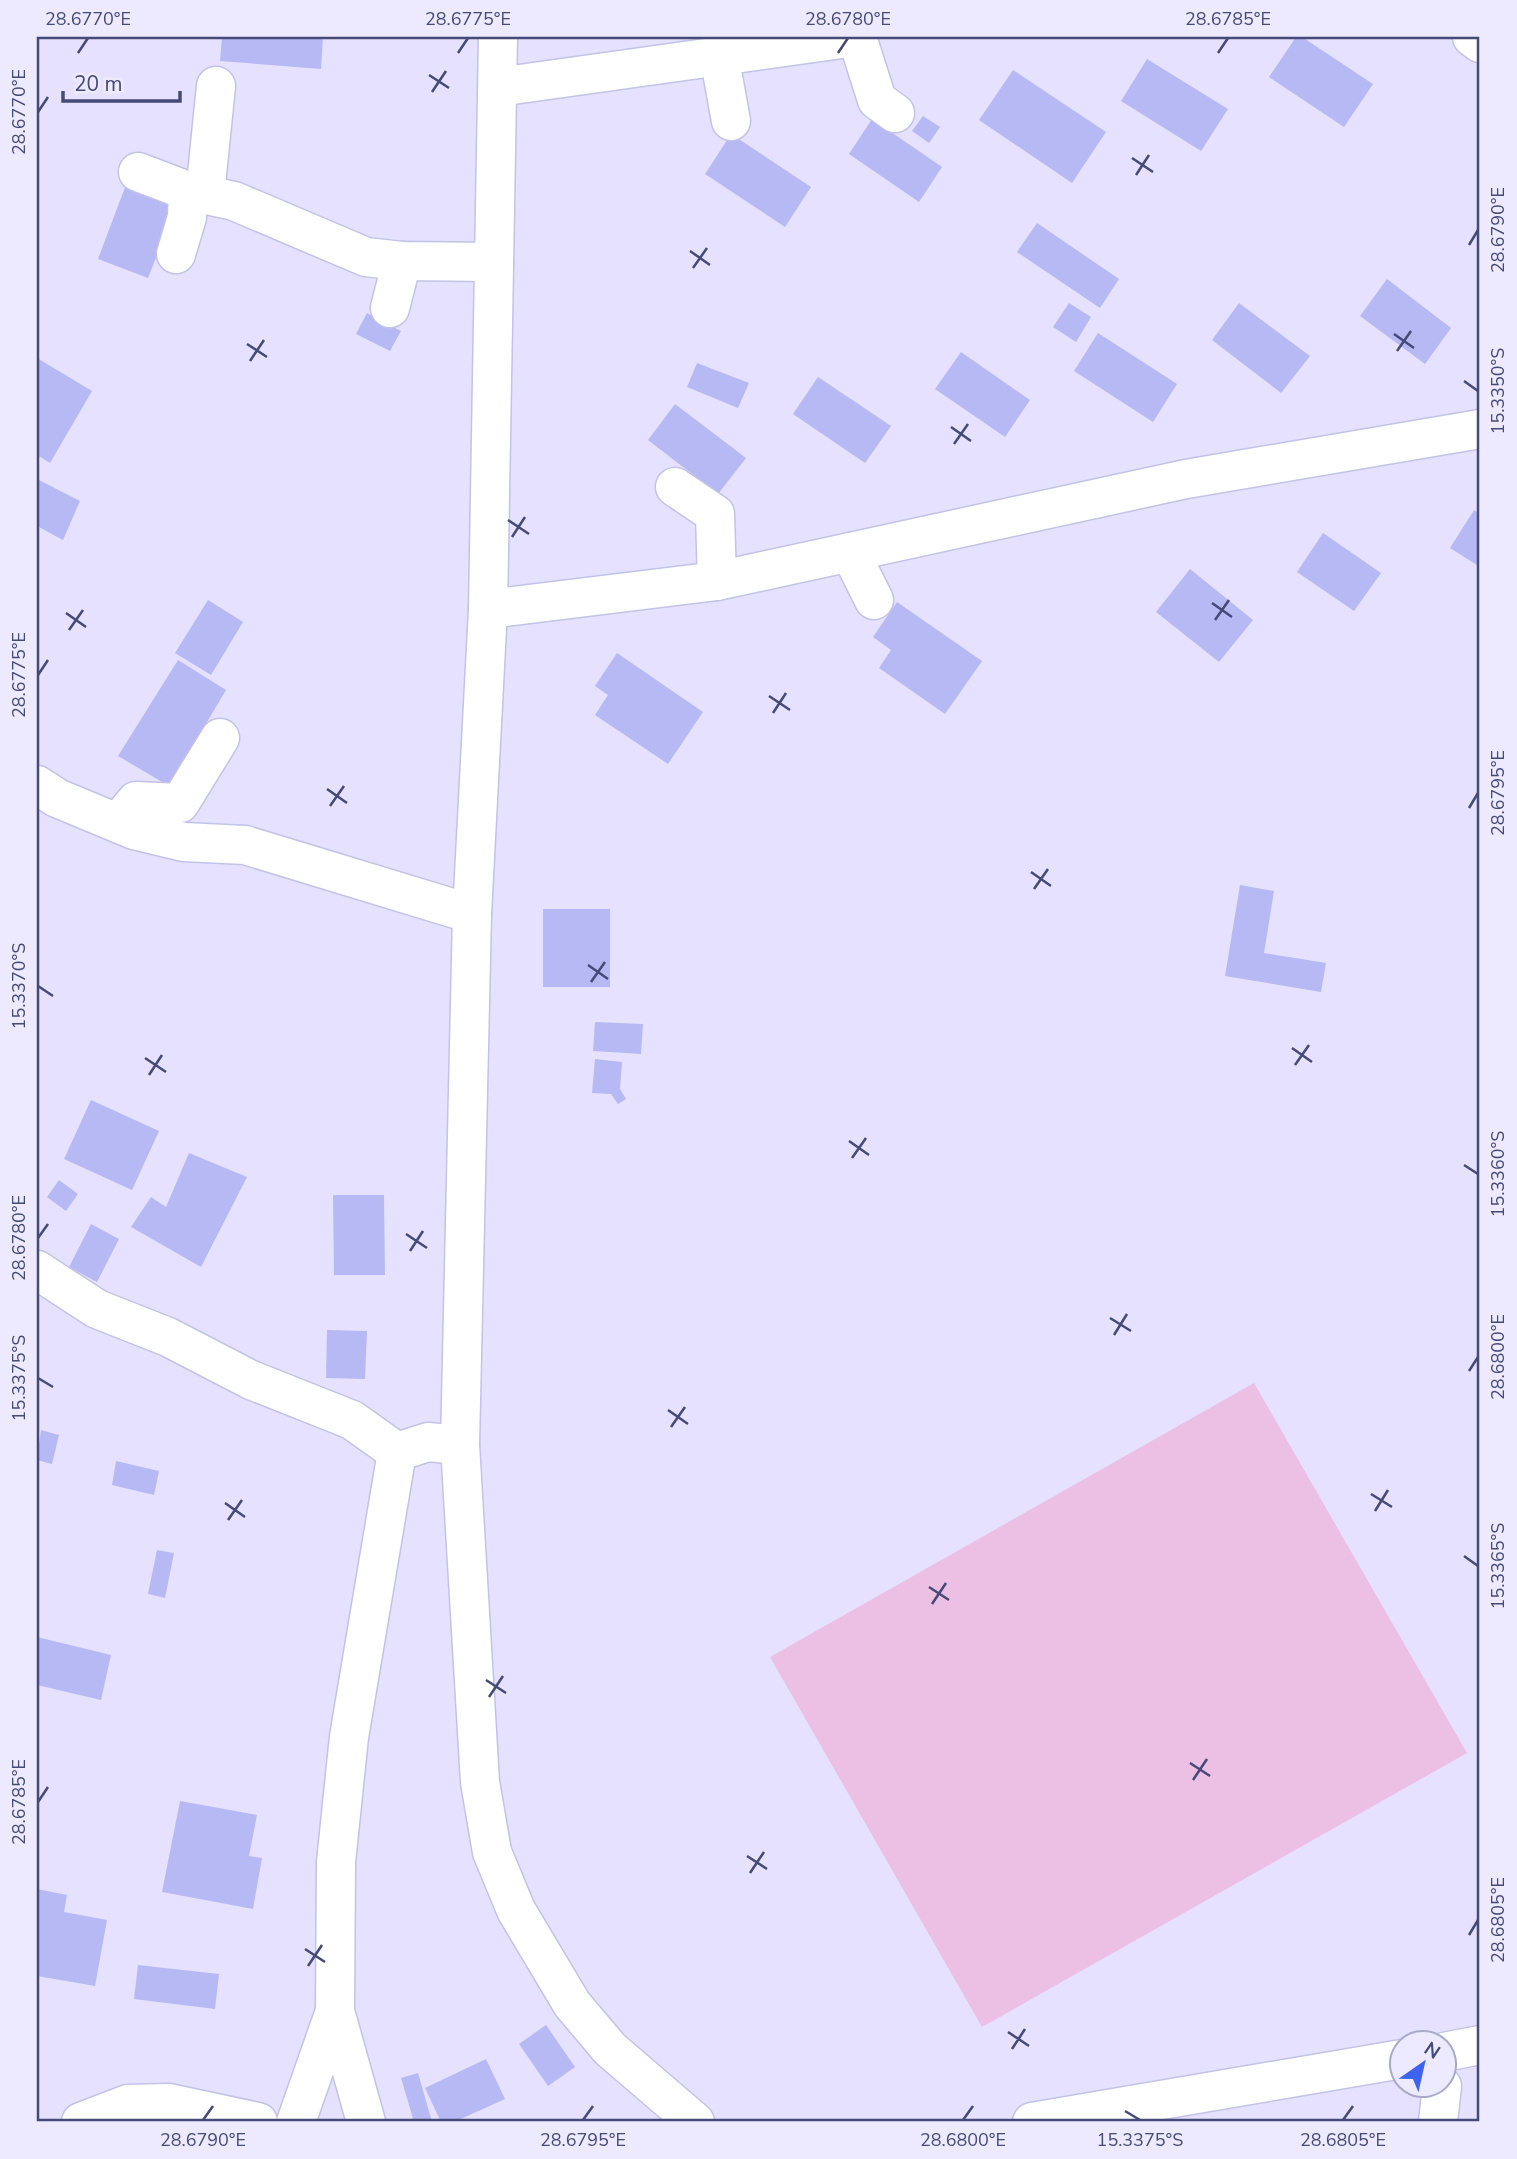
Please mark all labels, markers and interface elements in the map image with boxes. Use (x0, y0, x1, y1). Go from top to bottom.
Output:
text: 28.6770°E (45, 7, 131, 31)
text: 28.6775°E (425, 7, 511, 31)
text: 28.6780°E (805, 7, 891, 31)
text: 28.6785°E (1185, 7, 1271, 31)
scale bar (63, 60, 180, 104)
text: 28.6770°E (7, 69, 31, 155)
text: 20 m (74, 70, 123, 98)
text: 28.6790°E (1486, 187, 1510, 273)
text: 15.3350°S (1486, 348, 1510, 434)
text: 28.6775°E (7, 632, 31, 718)
text: 28.6795°E (1486, 750, 1510, 836)
text: 15.3370°S (7, 943, 31, 1029)
text: 15.3360°S (1486, 1131, 1510, 1217)
text: 28.6780°E (7, 1195, 31, 1281)
text: 28.6800°E (1486, 1314, 1510, 1400)
text: 15.3375°S (7, 1335, 31, 1421)
text: 15.3365°S (1486, 1523, 1510, 1609)
text: 28.6785°E (7, 1759, 31, 1845)
text: 28.6805°E (1486, 1877, 1510, 1963)
north arrow (1388, 2030, 1458, 2100)
text: N (1419, 2036, 1445, 2065)
text: 28.6790°E (160, 2128, 246, 2152)
text: 28.6795°E (540, 2128, 626, 2152)
text: 28.6800°E (920, 2128, 1006, 2152)
text: 15.3375°S (1097, 2128, 1183, 2152)
text: 28.6805°E (1300, 2128, 1386, 2152)

